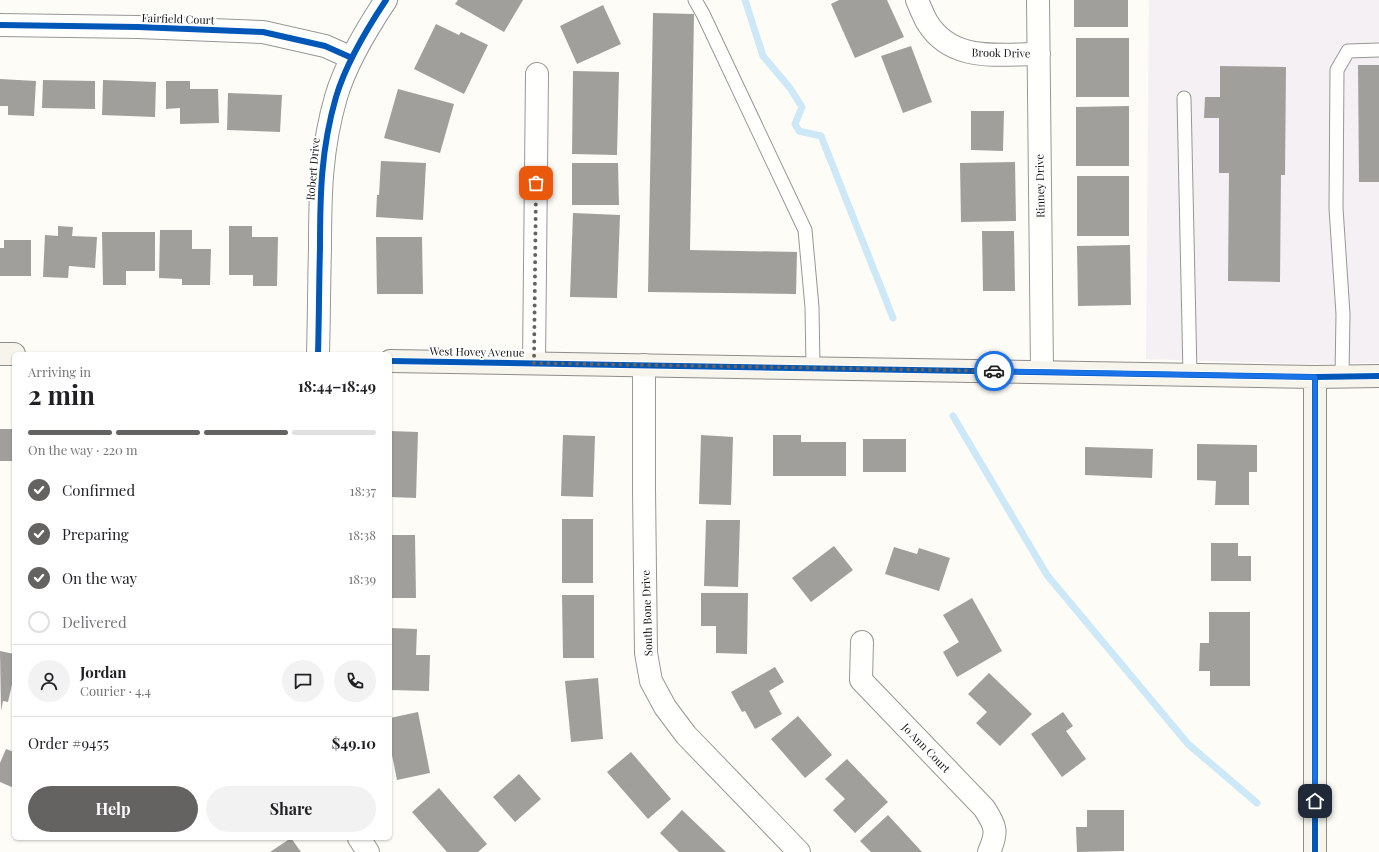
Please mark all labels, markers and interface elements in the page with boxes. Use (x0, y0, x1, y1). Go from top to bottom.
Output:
street label: Fairfield Court (141, 10, 215, 27)
street label: Brook Drive (971, 44, 1031, 61)
street label: Robert Drive (302, 136, 323, 201)
street label: Rinney Drive (1031, 154, 1048, 218)
pin (519, 166, 553, 200)
icon: bag (525, 172, 547, 194)
street label: West Hovey Avenue (428, 343, 525, 360)
courier (974, 351, 1014, 391)
icon: car (983, 360, 1005, 382)
text: Arriving in (28, 363, 91, 380)
text: 18:44–18:49 (298, 376, 376, 396)
text: 2 min (28, 377, 95, 412)
text: On the way · 220 m (28, 441, 138, 458)
icon: check (28, 479, 50, 501)
text: Confirmed (62, 480, 135, 500)
text: 18:37 (350, 482, 376, 499)
icon: check (28, 523, 50, 545)
text: Preparing (62, 524, 129, 544)
text: 18:38 (348, 526, 376, 543)
icon: check (28, 567, 50, 589)
text: On the way (62, 568, 137, 588)
street label: South Bone Drive (637, 569, 655, 656)
text: 18:39 (348, 570, 376, 587)
text: Delivered (62, 612, 127, 632)
button: person (28, 660, 70, 702)
button: chat (282, 660, 324, 702)
button: phone (334, 660, 376, 702)
text: Jordan (80, 662, 126, 682)
text: Courier · 4.4 (80, 682, 151, 699)
street label: Jo Ann Court (898, 719, 954, 776)
text: Order #9455 (28, 733, 109, 753)
text: $49.10 (332, 733, 376, 753)
pin (1298, 784, 1332, 818)
button: Help (28, 786, 198, 832)
button: Share (206, 786, 376, 832)
icon: home (1304, 790, 1326, 812)

